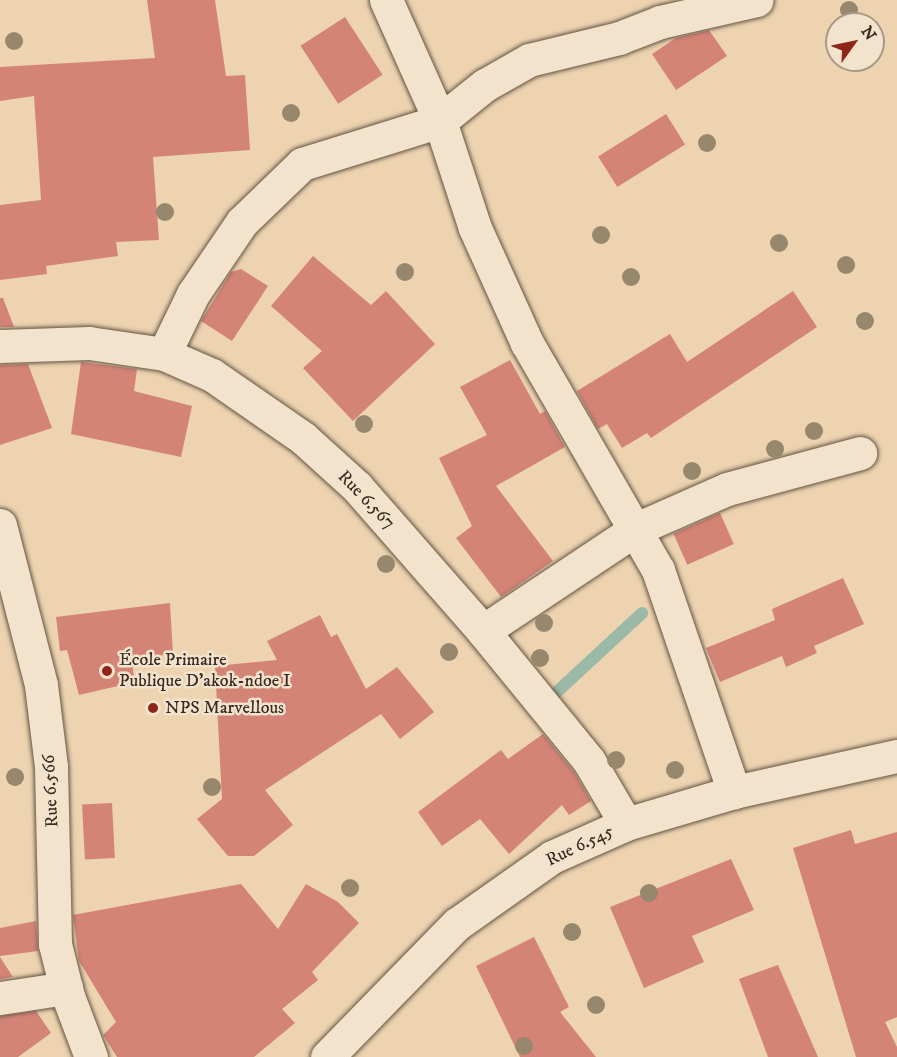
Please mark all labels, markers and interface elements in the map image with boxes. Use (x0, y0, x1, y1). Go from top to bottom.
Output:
north arrow (825, 12, 885, 72)
text: N (856, 22, 880, 44)
street label: Rue 6.567 (333, 466, 399, 534)
place label: École Primaire Publique D'akok-ndoe I (119, 650, 290, 692)
marker: École Primaire Publique D'akok-ndoe I (100, 664, 114, 678)
place label: NPS Marvellous (165, 697, 284, 719)
marker: NPS Marvellous (146, 701, 160, 715)
street label: Rue 6.566 (38, 754, 64, 828)
street label: Rue 6.545 (543, 820, 617, 872)

